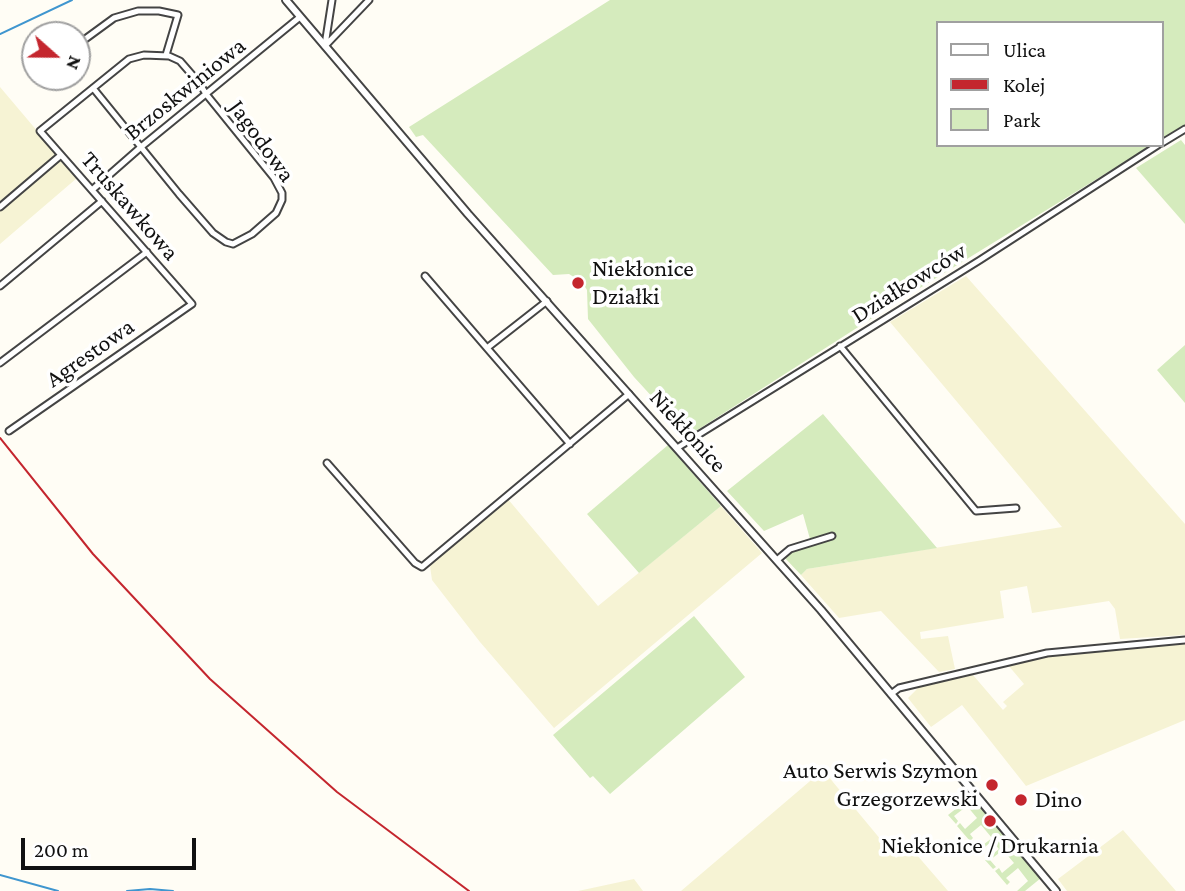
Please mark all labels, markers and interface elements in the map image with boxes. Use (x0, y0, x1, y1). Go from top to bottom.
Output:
north arrow (21, 21, 91, 91)
legend (936, 21, 1164, 147)
street label: Brzoskwiniowa (119, 31, 251, 147)
text: Ulica (1003, 38, 1046, 62)
text: N (62, 53, 86, 73)
text: Kolej (1003, 73, 1045, 97)
street label: Jagodowa (223, 94, 301, 188)
text: Park (1003, 108, 1040, 132)
street label: Truskawkowa (75, 145, 185, 267)
street label: Działkowców (846, 236, 972, 330)
place label: Niekłonice Działki (592, 255, 694, 311)
marker: Niekłonice Działki (570, 275, 586, 291)
street label: Agrestowa (40, 312, 140, 394)
street label: Niekłonice (643, 384, 733, 478)
place label: Auto Serwis Szymon Grzegorzewski (783, 757, 978, 813)
marker: Auto Serwis Szymon Grzegorzewski (984, 777, 1000, 793)
place label: Dino (1035, 786, 1082, 814)
marker: Dino (1013, 792, 1029, 808)
marker: Niekłonice / Drukarnia (982, 813, 998, 829)
scale bar (24, 824, 200, 868)
place label: Niekłonice / Drukarnia (881, 832, 1099, 860)
text: 200 m (34, 838, 89, 862)

